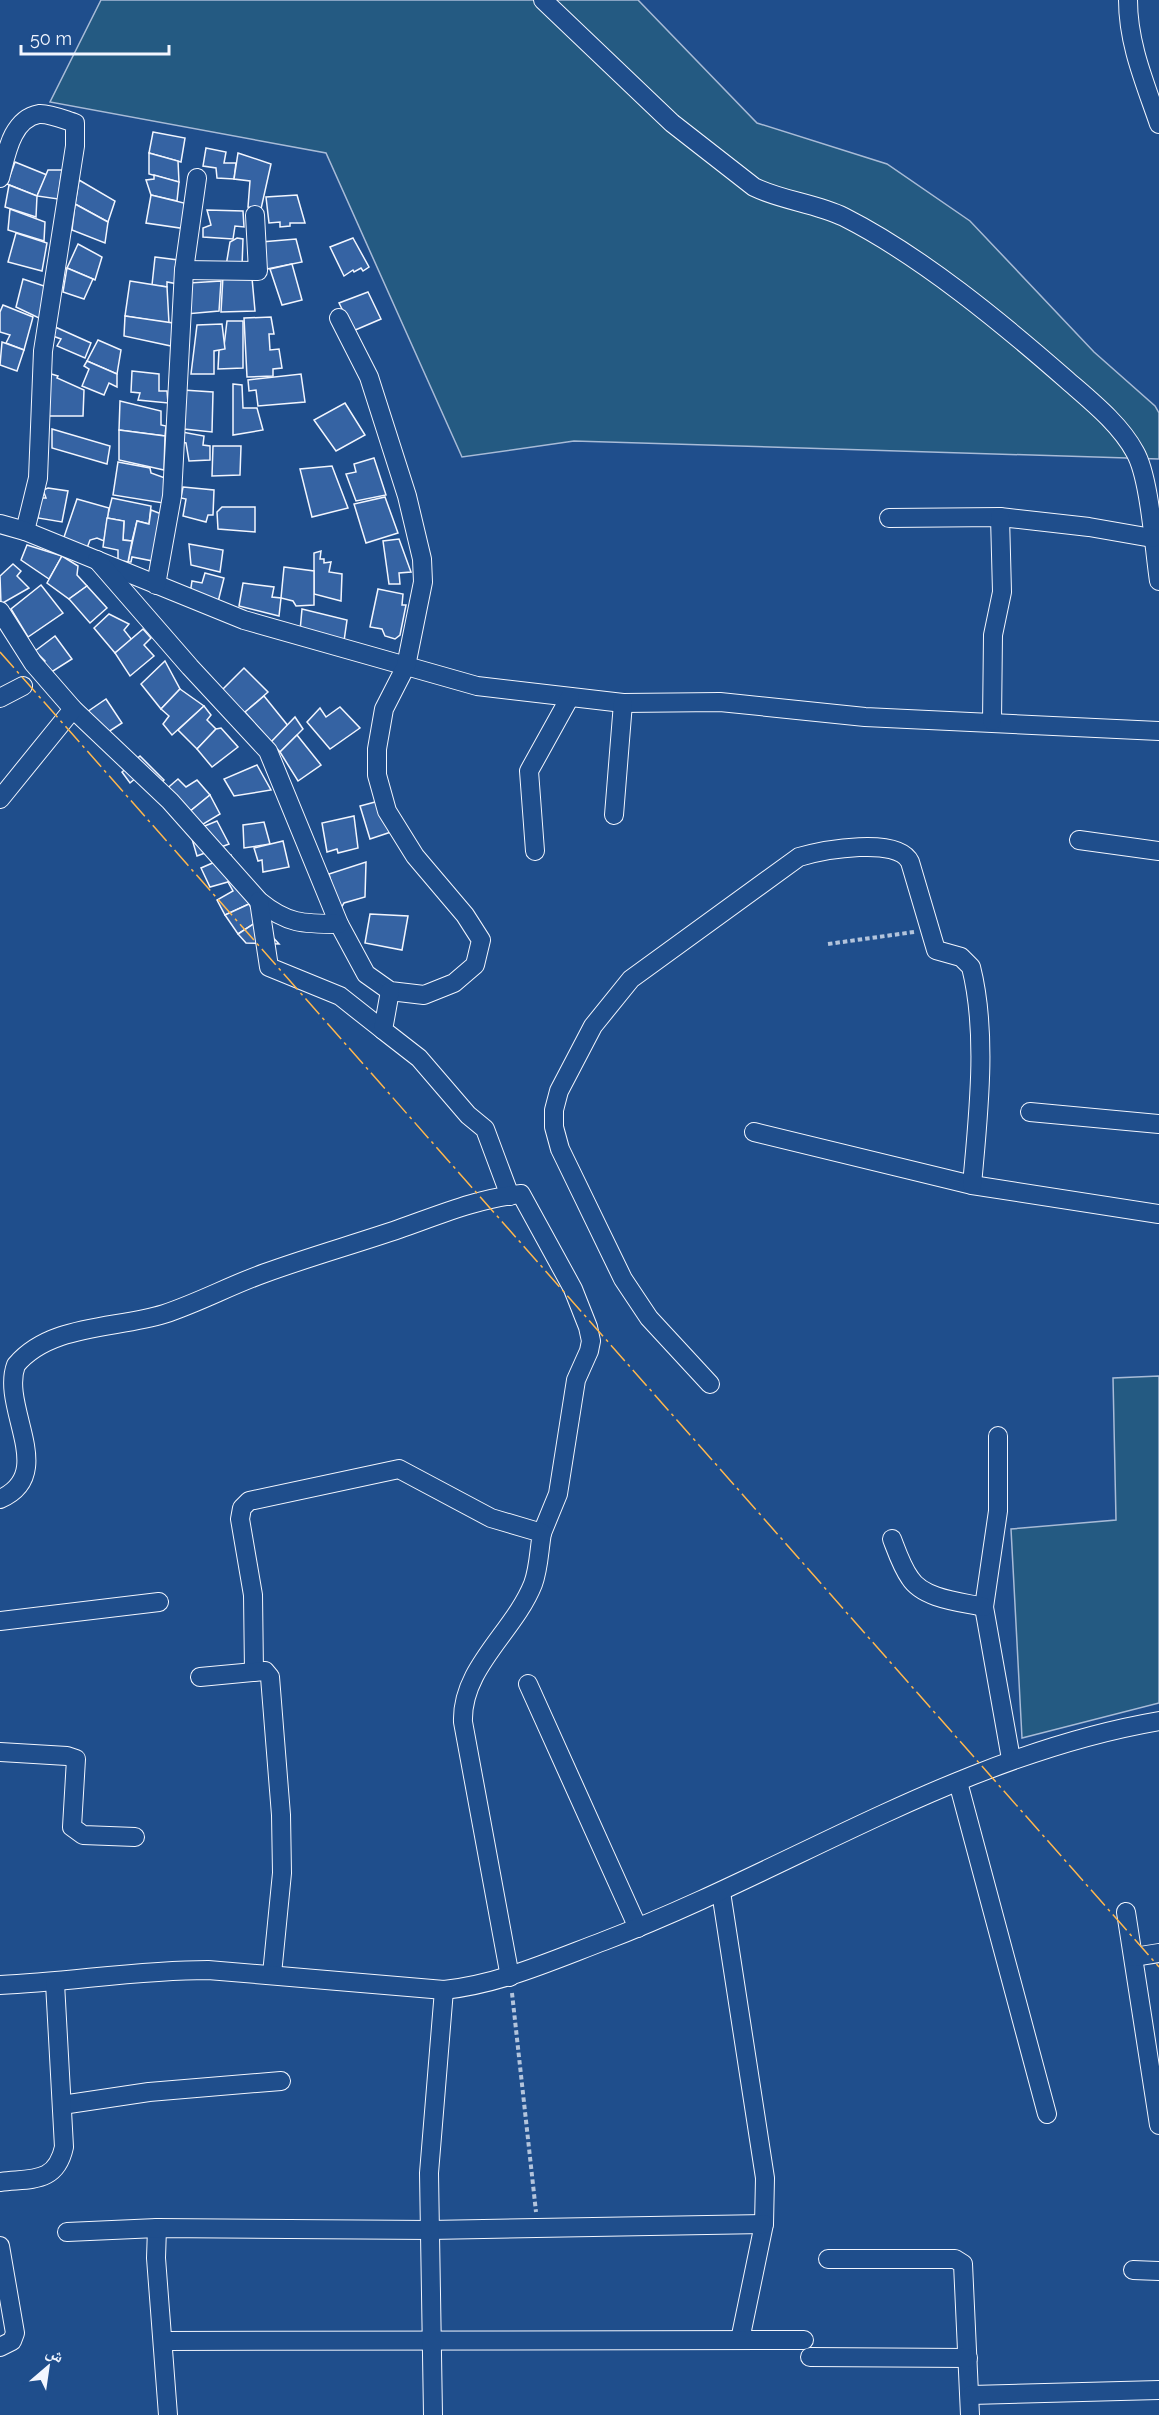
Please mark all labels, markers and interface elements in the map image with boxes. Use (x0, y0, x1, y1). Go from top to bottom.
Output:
scale bar (21, 18, 170, 56)
text: 50 m (30, 28, 72, 49)
north arrow (18, 2337, 78, 2397)
text: ش (43, 2342, 67, 2367)

